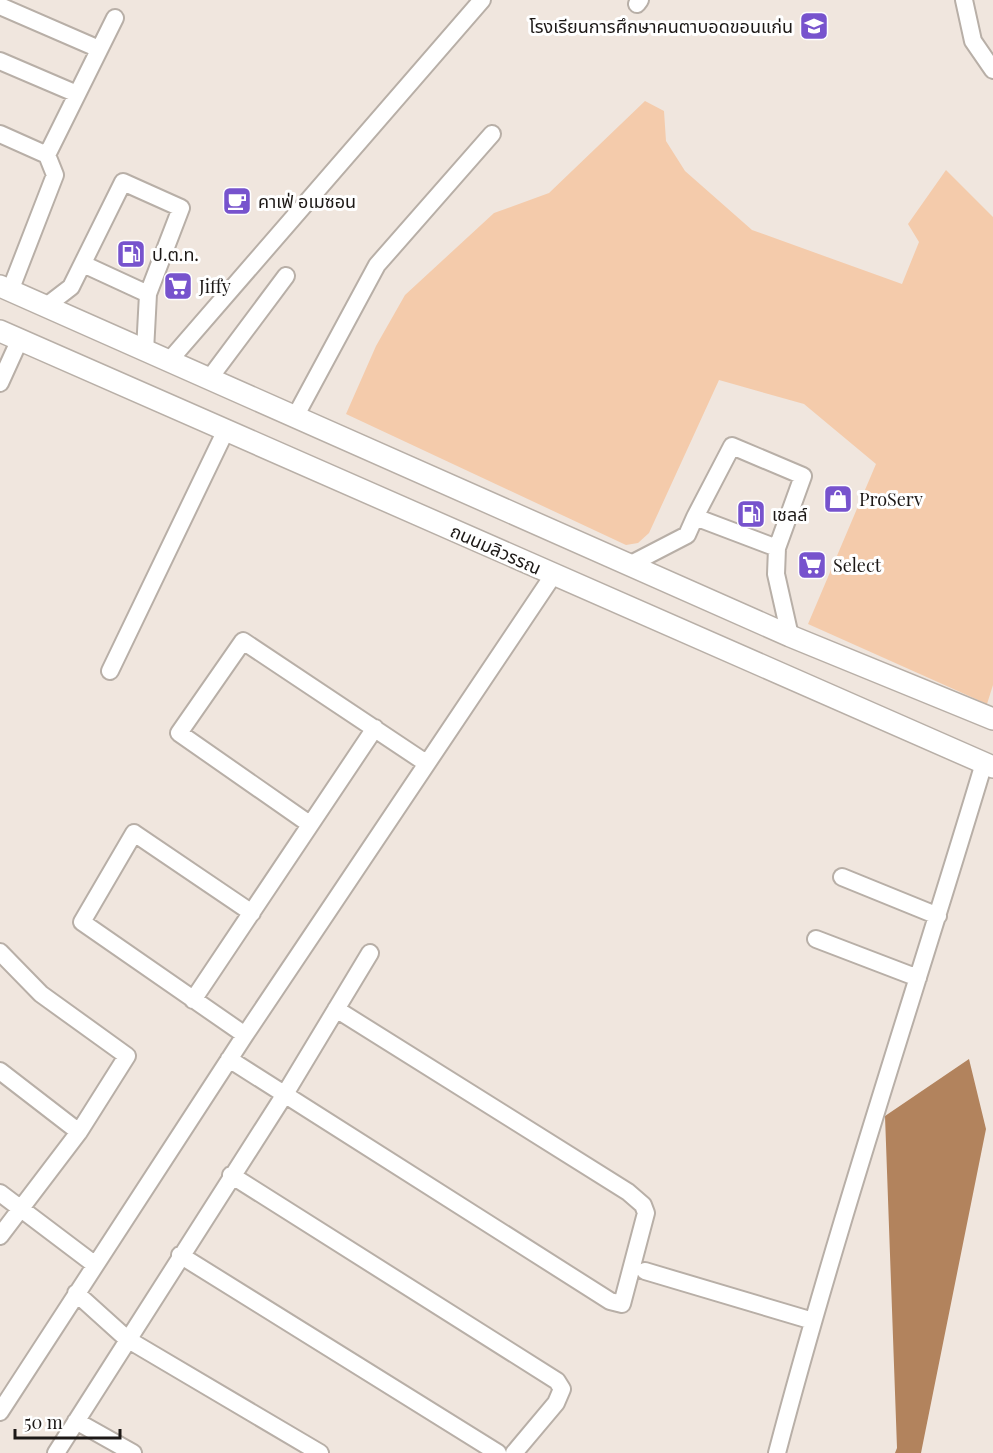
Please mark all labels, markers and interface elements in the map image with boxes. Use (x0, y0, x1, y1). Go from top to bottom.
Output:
school or university icon: โรงเรียนการศึกษาคนตาบอดขอนแก่น (798, 10, 830, 42)
place label: โรงเรียนการศึกษาคนตาบอดขอนแก่น (529, 14, 793, 38)
cafe icon: คาเฟ่ อเมซอน (221, 185, 253, 217)
place label: คาเฟ่ อเมซอน (258, 189, 356, 213)
fuel station icon: ป.ต.ท. (115, 238, 147, 270)
place label: ป.ต.ท. (152, 242, 199, 266)
supermarket icon: Jiffy (162, 270, 194, 302)
place label: Jiffy (198, 274, 231, 298)
shop icon: ProServ (822, 483, 854, 515)
place label: ProServ (859, 487, 923, 511)
fuel station icon: เชลล์ (735, 498, 767, 530)
place label: เชลล์ (772, 502, 808, 526)
street label: ถนนมลิวรรณ (447, 518, 545, 580)
supermarket icon: Select (796, 549, 828, 581)
place label: Select (833, 553, 882, 577)
scale bar (15, 1402, 120, 1440)
text: 50 m (24, 1410, 63, 1434)

